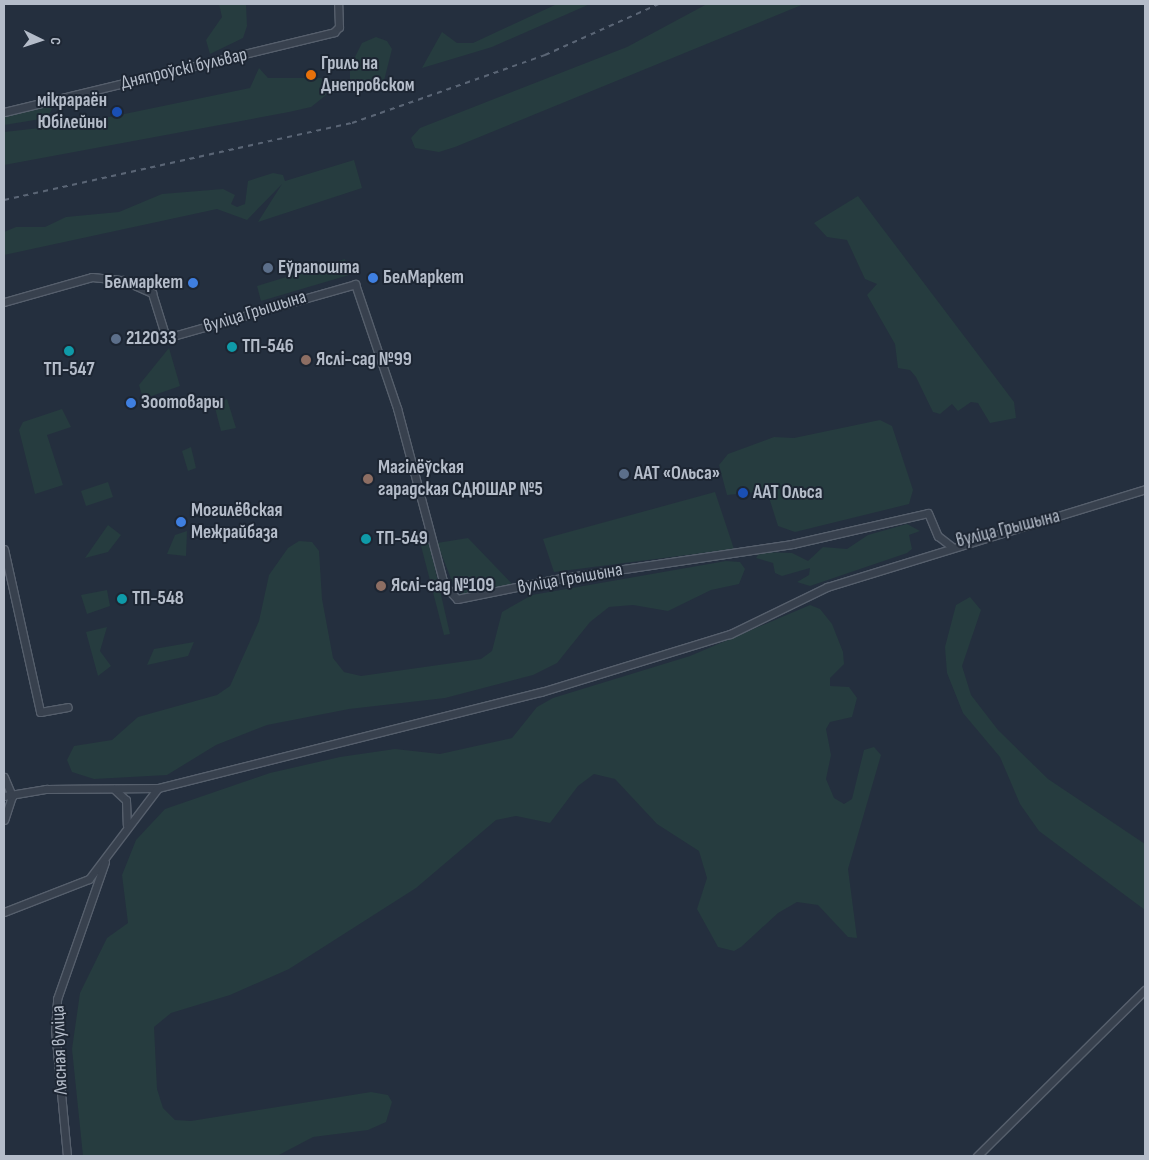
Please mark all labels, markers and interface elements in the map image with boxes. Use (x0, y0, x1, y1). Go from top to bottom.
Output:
north arrow (15, 15, 65, 65)
text: С (47, 37, 64, 45)
street label: Дняпроўскі бульвар (119, 43, 249, 95)
place label: Гриль на Днепровском (321, 53, 415, 97)
marker: Гриль на Днепровском (305, 69, 317, 81)
place label: мікрараён Юбілейны (37, 90, 107, 134)
marker: мікрараён Юбілейны (111, 106, 123, 118)
place label: Еўрапошта (278, 257, 360, 279)
marker: Еўрапошта (262, 262, 274, 274)
place label: БелМаркет (383, 267, 464, 289)
place label: Белмаркет (104, 272, 183, 294)
marker: БелМаркет (367, 272, 379, 284)
marker: Белмаркет (187, 277, 199, 289)
street label: вуліца Грышына (201, 286, 309, 338)
place label: 212033 (126, 328, 176, 350)
marker: 212033 (110, 333, 122, 345)
place label: ТП-546 (242, 336, 294, 358)
marker: ТП-546 (226, 341, 238, 353)
marker: ТП-547 (63, 345, 75, 357)
place label: Яслі-сад №99 (316, 349, 412, 371)
marker: Яслі-сад №99 (300, 354, 312, 366)
place label: ТП-547 (44, 359, 94, 381)
place label: Зоотовары (141, 392, 223, 414)
marker: Зоотовары (125, 397, 137, 409)
place label: Магілёўская гарадская СДЮШАР №5 (378, 457, 543, 501)
place label: ААТ «Ольса» (634, 463, 720, 485)
marker: ААТ «Ольса» (618, 468, 630, 480)
marker: Магілёўская гарадская СДЮШАР №5 (362, 473, 374, 485)
place label: ААТ Ольса (753, 482, 822, 504)
marker: ААТ Ольса (737, 487, 749, 499)
place label: Могилёвская Межрайбаза (191, 500, 283, 544)
street label: вуліца Грышына (954, 505, 1062, 553)
marker: Могилёвская Межрайбаза (175, 516, 187, 528)
place label: ТП-549 (376, 528, 428, 550)
marker: ТП-549 (360, 533, 372, 545)
street label: вуліца Грышына (516, 559, 624, 599)
place label: Яслі-сад №109 (391, 575, 494, 597)
marker: Яслі-сад №109 (375, 580, 387, 592)
place label: ТП-548 (132, 588, 184, 610)
marker: ТП-548 (116, 593, 128, 605)
street label: Лясная вуліца (47, 1005, 73, 1095)

